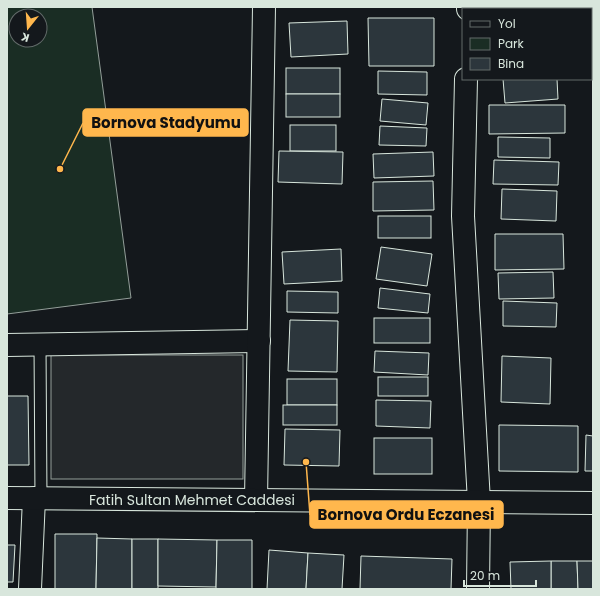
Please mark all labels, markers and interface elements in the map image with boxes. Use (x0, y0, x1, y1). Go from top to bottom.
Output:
north arrow (8, 8, 48, 48)
legend (462, 8, 592, 80)
text: Yol (498, 15, 516, 32)
text: K (19, 29, 31, 46)
text: Park (498, 35, 525, 52)
text: Bina (498, 55, 524, 72)
callout: Bornova Stadyumu (83, 109, 248, 136)
text: Bornova Stadyumu (91, 112, 241, 133)
street label: Fatih Sultan Mehmet Caddesi (89, 490, 295, 510)
callout: Bornova Ordu Eczanesi (310, 501, 503, 528)
text: Bornova Ordu Eczanesi (318, 504, 494, 525)
scale bar (464, 562, 536, 588)
text: 20 m (470, 567, 500, 584)

